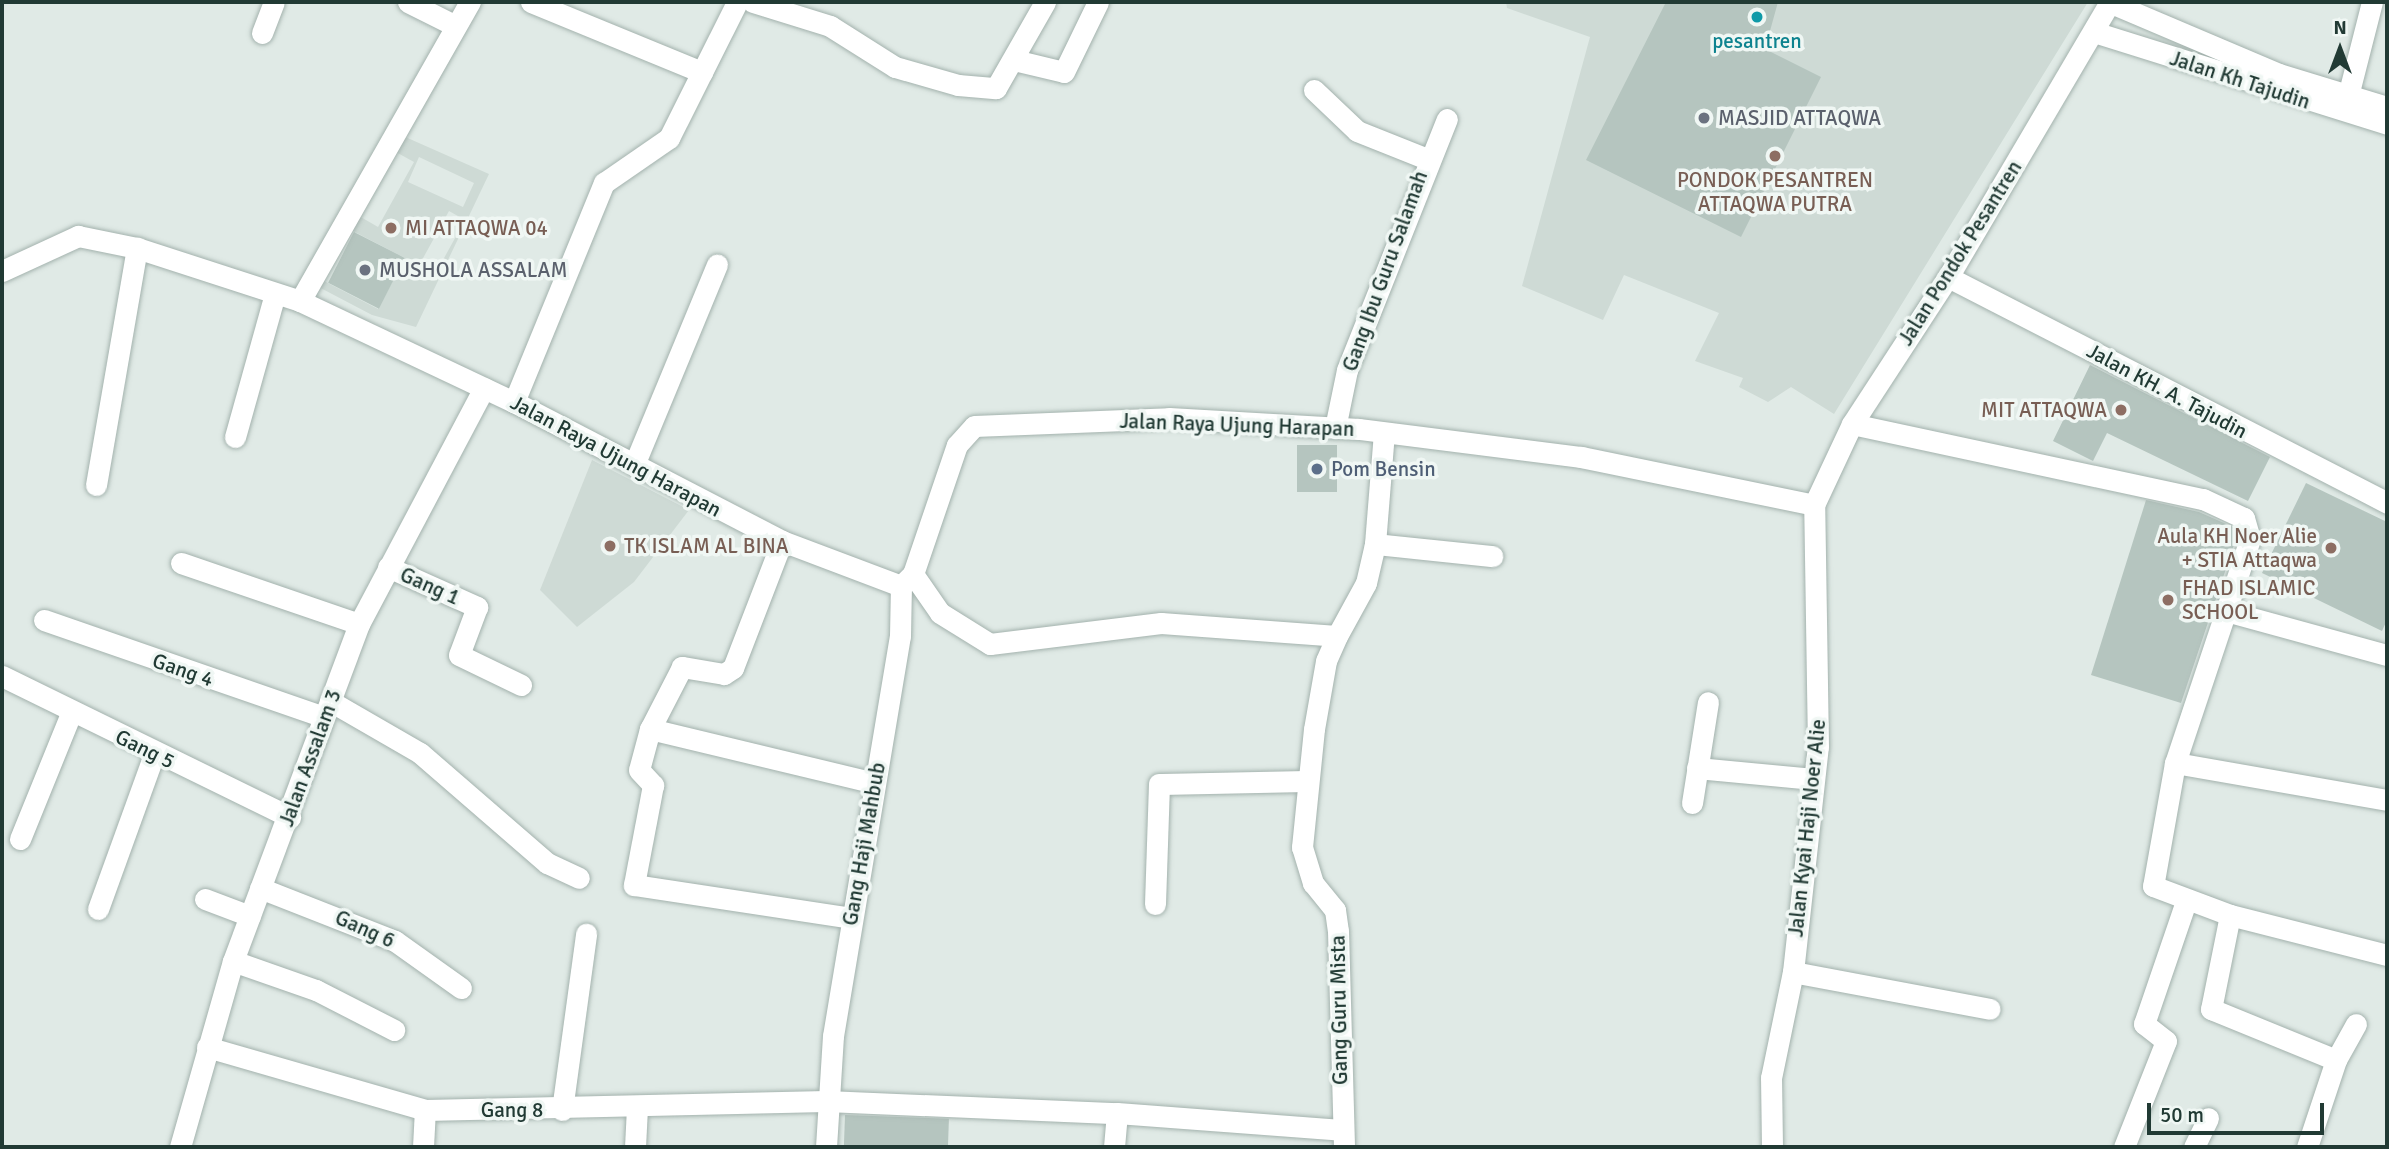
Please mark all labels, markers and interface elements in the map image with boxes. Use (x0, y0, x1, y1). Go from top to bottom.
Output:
marker: pesantren (1749, 9, 1765, 25)
north arrow (2305, 14, 2375, 84)
text: N (2333, 16, 2347, 40)
place label: pesantren (1712, 28, 1802, 54)
street label: Jalan Kh Tajudin (2167, 45, 2313, 115)
place label: MASJID ATTAQWA (1718, 105, 1881, 131)
marker: MASJID ATTAQWA (1696, 110, 1712, 126)
marker: PONDOK PESANTREN ATTAQWA PUTRA (1767, 148, 1783, 164)
street label: Jalan Pondok Pesantren (1893, 156, 2027, 350)
street label: Gang Ibu Guru Salamah (1337, 167, 1433, 375)
place label: PONDOK PESANTREN ATTAQWA PUTRA (1677, 167, 1873, 217)
place label: MI ATTAQWA 04 (405, 215, 548, 241)
marker: MI ATTAQWA 04 (383, 220, 399, 236)
place label: MUSHOLA ASSALAM (379, 257, 567, 283)
marker: MUSHOLA ASSALAM (357, 262, 373, 278)
street label: Jalan KH. A. Tajudin (2082, 338, 2252, 444)
street label: Jalan Raya Ujung Harapan (506, 390, 726, 522)
place label: MIT ATTAQWA (1981, 397, 2107, 423)
marker: MIT ATTAQWA (2113, 402, 2129, 418)
street label: Jalan Raya Ujung Harapan (1119, 408, 1355, 442)
place label: Pom Bensin (1331, 456, 1436, 482)
marker: Pom Bensin (1309, 461, 1325, 477)
place label: Aula KH Noer Alie + STIA Attaqwa (2157, 523, 2317, 573)
place label: TK ISLAM AL BINA (624, 533, 789, 559)
marker: TK ISLAM AL BINA (602, 538, 618, 554)
marker: Aula KH Noer Alie + STIA Attaqwa (2323, 540, 2339, 556)
street label: Gang 1 (396, 562, 464, 610)
place label: FHAD ISLAMIC SCHOOL (2182, 575, 2315, 625)
marker: FHAD ISLAMIC SCHOOL (2160, 592, 2176, 608)
street label: Gang 4 (149, 648, 217, 692)
street label: Jalan Assalam 3 (274, 686, 346, 830)
street label: Jalan Kyai Haji Noer Alie (1783, 718, 1831, 938)
street label: Gang 5 (111, 724, 179, 774)
street label: Gang Haji Mahbub (837, 761, 891, 927)
street label: Gang 6 (331, 905, 399, 953)
street label: Gang Guru Mista (1325, 935, 1353, 1085)
scale bar (2151, 1090, 2328, 1134)
street label: Gang 8 (481, 1097, 543, 1123)
text: 50 m (2160, 1102, 2204, 1128)

